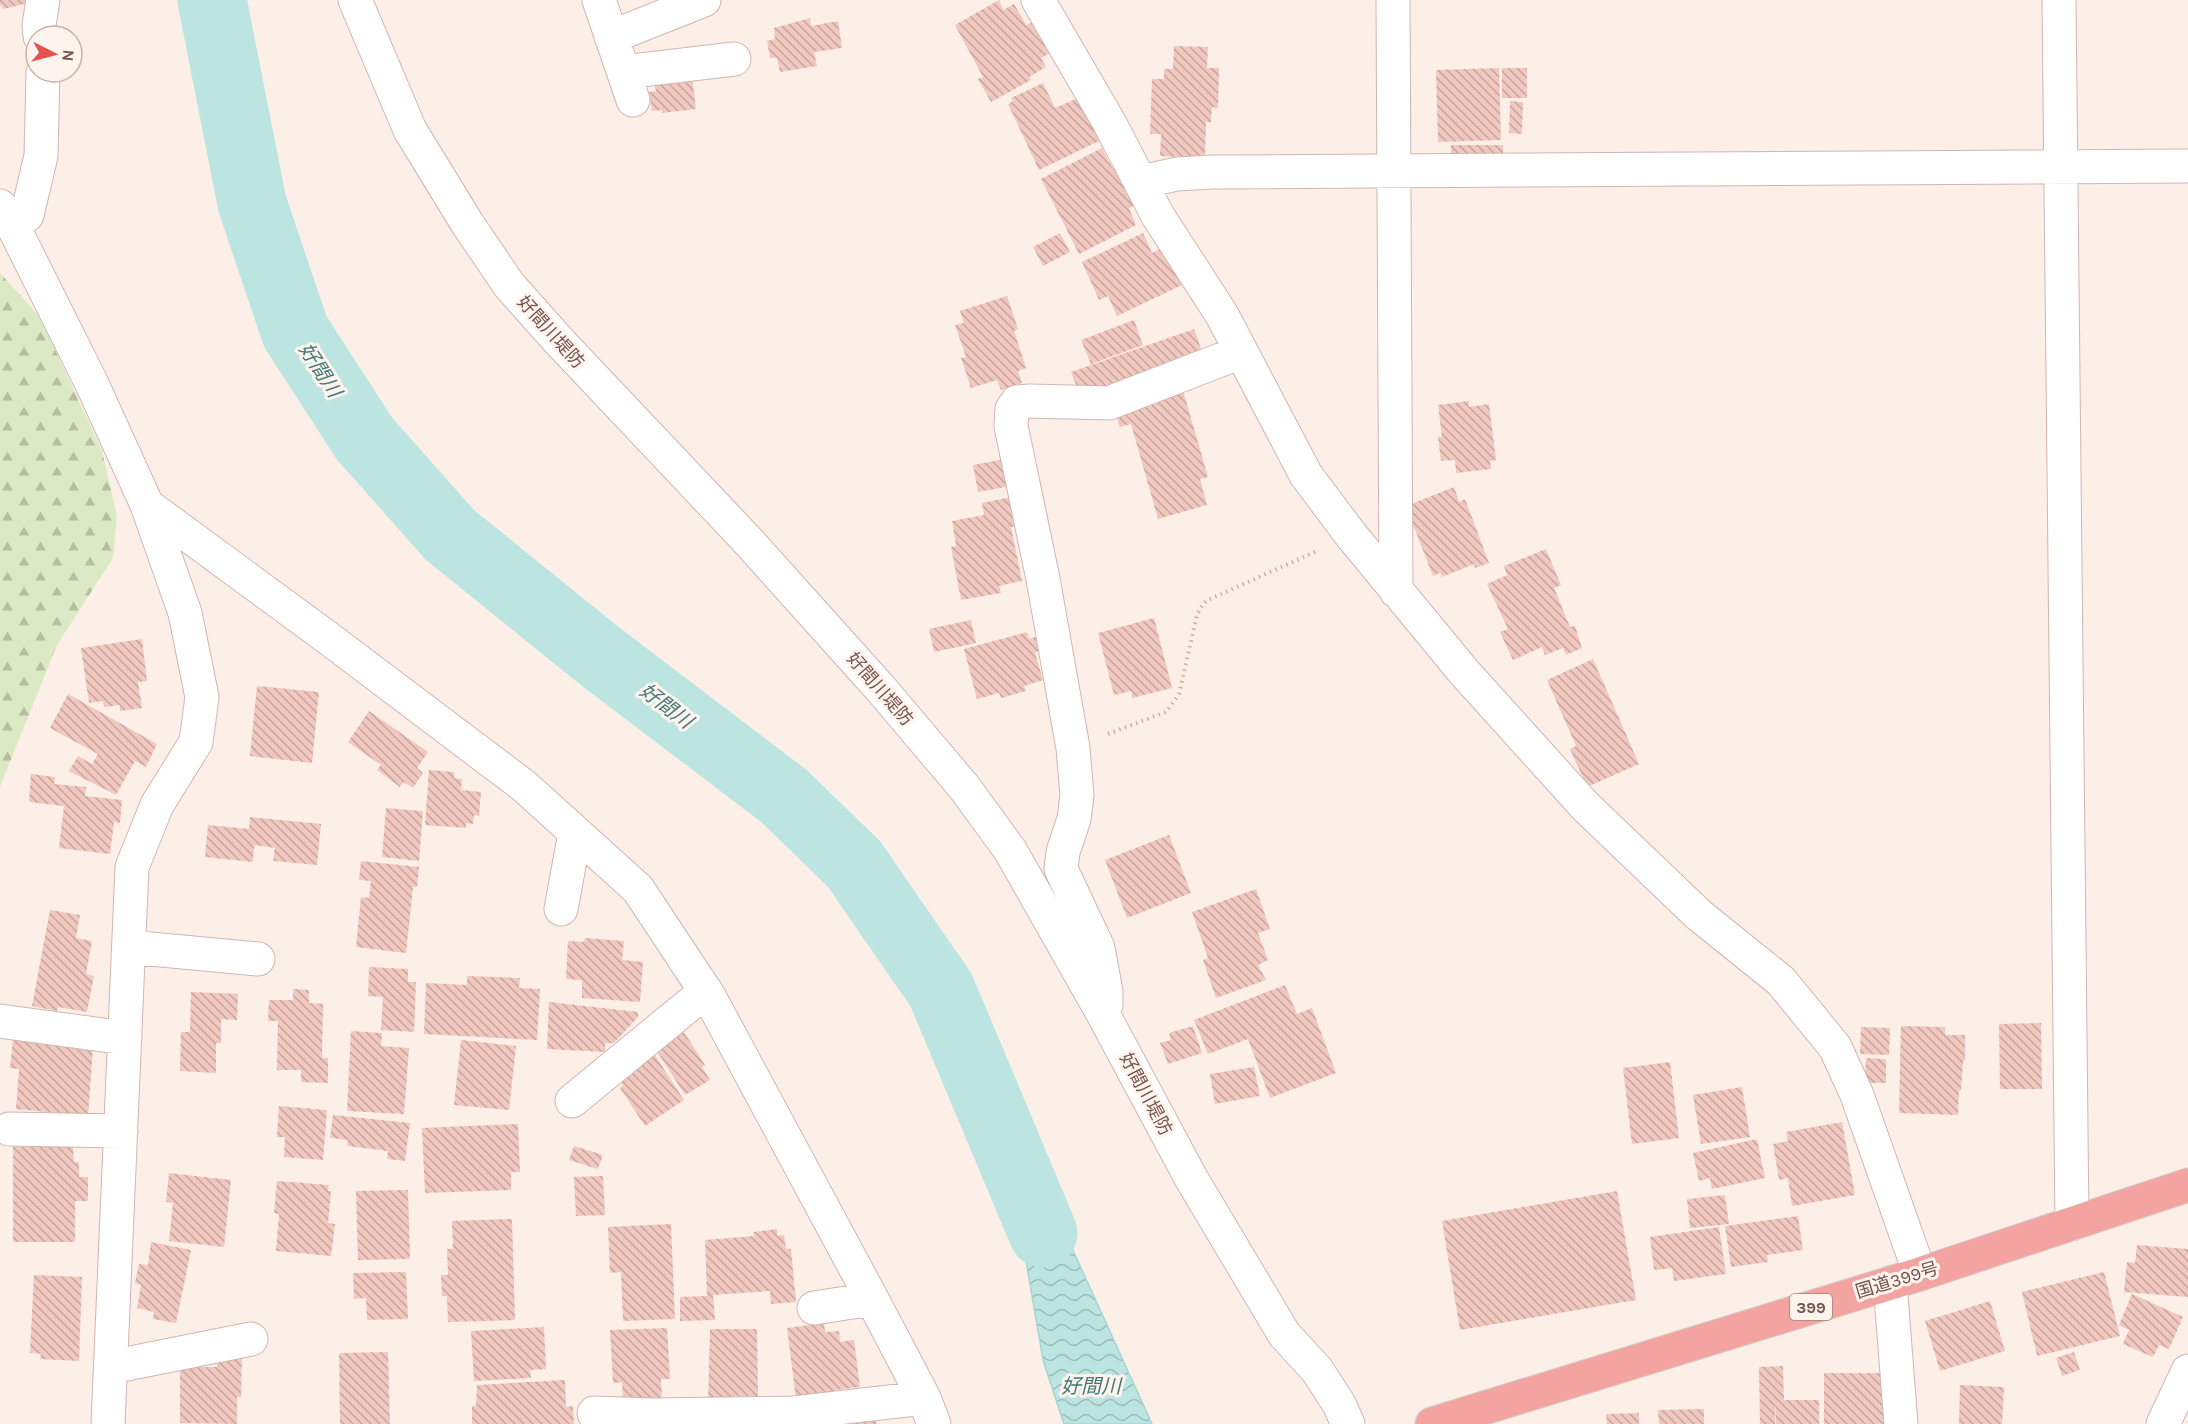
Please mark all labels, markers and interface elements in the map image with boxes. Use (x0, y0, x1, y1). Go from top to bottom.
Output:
north arrow (24, 24, 84, 84)
text: N (58, 49, 78, 62)
street label: 好間川堤防 (513, 291, 589, 373)
water label: 好間川 (294, 339, 347, 403)
street label: 好間川堤防 (842, 648, 918, 730)
water label: 好間川 (635, 679, 698, 734)
street label: 好間川堤防 (1115, 1049, 1177, 1139)
street label: 国道399号 (1853, 1257, 1941, 1303)
road number: 399 (1790, 1294, 1832, 1320)
water label: 好間川 (1061, 1375, 1123, 1398)

